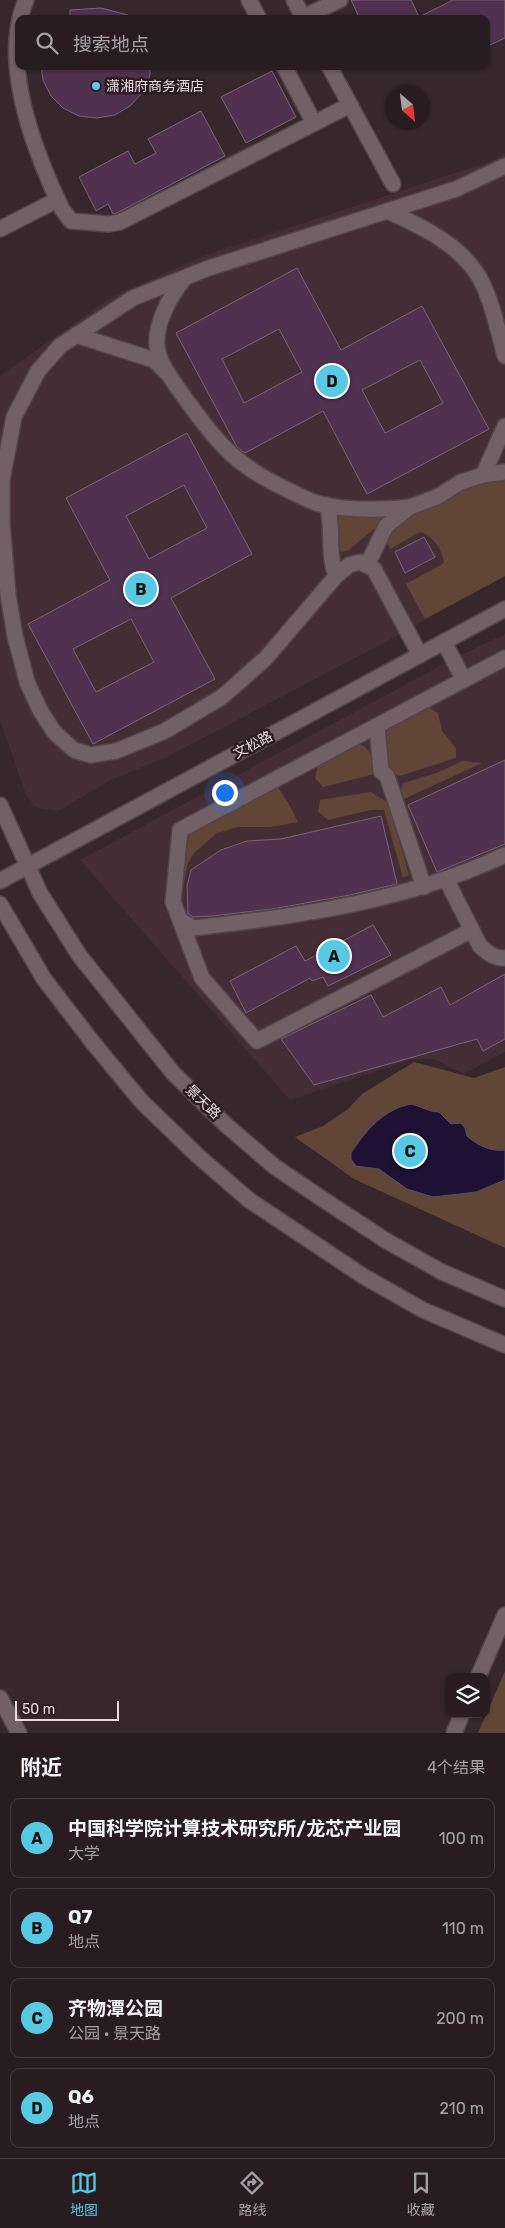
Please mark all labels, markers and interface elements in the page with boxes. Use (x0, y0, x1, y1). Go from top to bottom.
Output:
search box (15, 15, 490, 70)
icon: search (33, 29, 61, 57)
text: 搜索地点 (73, 33, 149, 56)
place label: 潇湘府商务酒店 (106, 78, 204, 95)
marker: 潇湘府商务酒店 (90, 80, 102, 92)
north arrow (385, 85, 430, 130)
pin: D (316, 362, 348, 400)
pin: B (125, 570, 157, 608)
street label: 文松路 (230, 728, 276, 762)
your location (212, 780, 238, 806)
pin: A (318, 937, 350, 975)
street label: 景天路 (182, 1081, 224, 1123)
pin: C (394, 1132, 426, 1170)
map controls (445, 1673, 490, 1718)
button: layers (445, 1673, 490, 1718)
scale bar (15, 1698, 119, 1721)
text: 50 m (22, 1701, 55, 1718)
text: 附近 (20, 1755, 62, 1780)
text: 4个结果 (427, 1758, 485, 1777)
text: 中国科学院计算技术研究所/龙芯产业园 (68, 1817, 401, 1840)
text: A (31, 1829, 43, 1848)
text: 100 m (439, 1829, 484, 1848)
text: 大学 (68, 1844, 100, 1863)
text: Q7 (68, 1905, 92, 1928)
text: B (31, 1919, 43, 1938)
text: 110 m (442, 1919, 484, 1938)
text: 地点 (68, 1932, 100, 1951)
text: 齐物潭公园 (68, 1997, 163, 2020)
text: C (31, 2009, 43, 2028)
text: 200 m (436, 2009, 484, 2028)
text: 公园 · 景天路 (68, 2024, 161, 2043)
text: Q6 (68, 2085, 94, 2108)
text: D (31, 2099, 43, 2118)
text: 210 m (439, 2099, 484, 2118)
text: 地点 (68, 2112, 100, 2131)
tab: 地图 (70, 2169, 98, 2219)
tab: 路线 (238, 2169, 266, 2219)
tab: 收藏 (407, 2169, 435, 2219)

